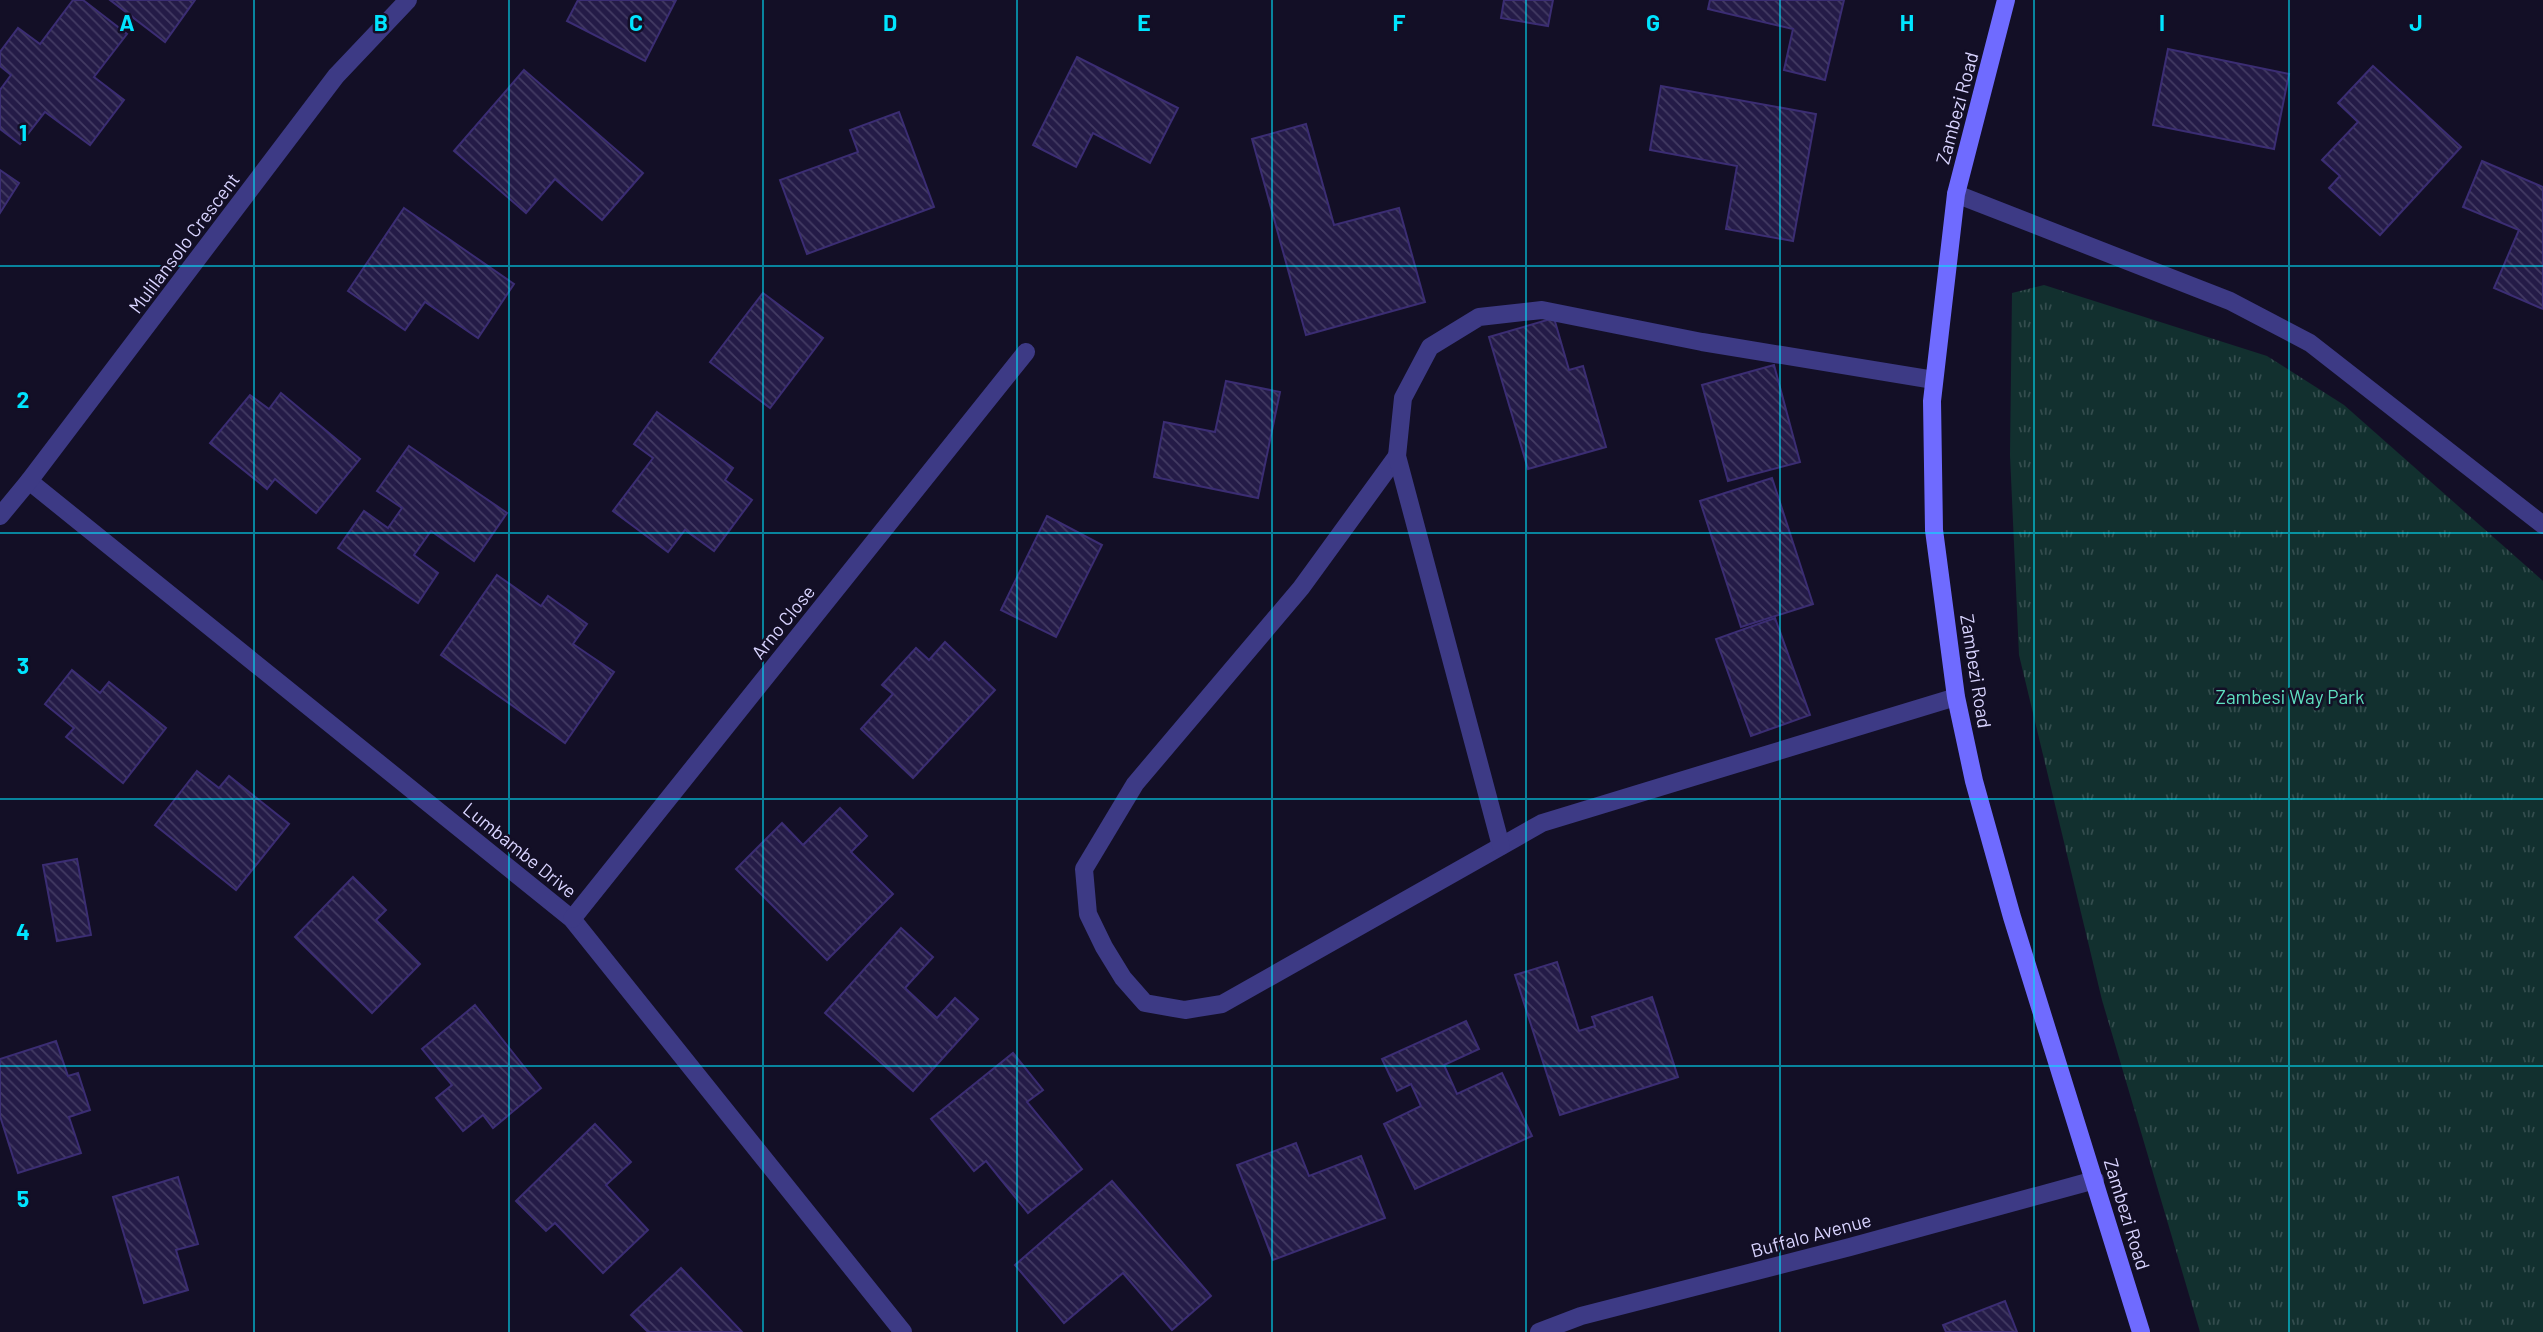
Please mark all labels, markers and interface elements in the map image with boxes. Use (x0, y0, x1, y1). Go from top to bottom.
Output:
text: A (119, 8, 135, 36)
text: B (374, 8, 388, 36)
text: C (629, 8, 643, 36)
text: D (883, 8, 897, 36)
text: E (1137, 8, 1151, 36)
text: F (1393, 8, 1406, 36)
text: G (1646, 8, 1660, 36)
text: H (1900, 8, 1914, 36)
text: I (2159, 8, 2165, 36)
text: J (2409, 8, 2423, 36)
street label: Zambezi Road (1930, 49, 1983, 167)
text: 1 (19, 118, 27, 146)
street label: Mulilansolo Crescent (123, 168, 244, 317)
text: 2 (17, 385, 29, 413)
street label: Arno Close (746, 580, 819, 663)
street label: Zambezi Road (1956, 612, 1997, 730)
text: 3 (17, 651, 29, 679)
park label: Zambesi Way Park (2215, 685, 2365, 708)
street label: Lumbambe Drive (459, 797, 582, 902)
text: 4 (16, 917, 30, 945)
street label: Zambezi Road (2100, 1155, 2155, 1272)
text: 5 (17, 1184, 29, 1212)
street label: Buffalo Avenue (1748, 1207, 1874, 1262)

